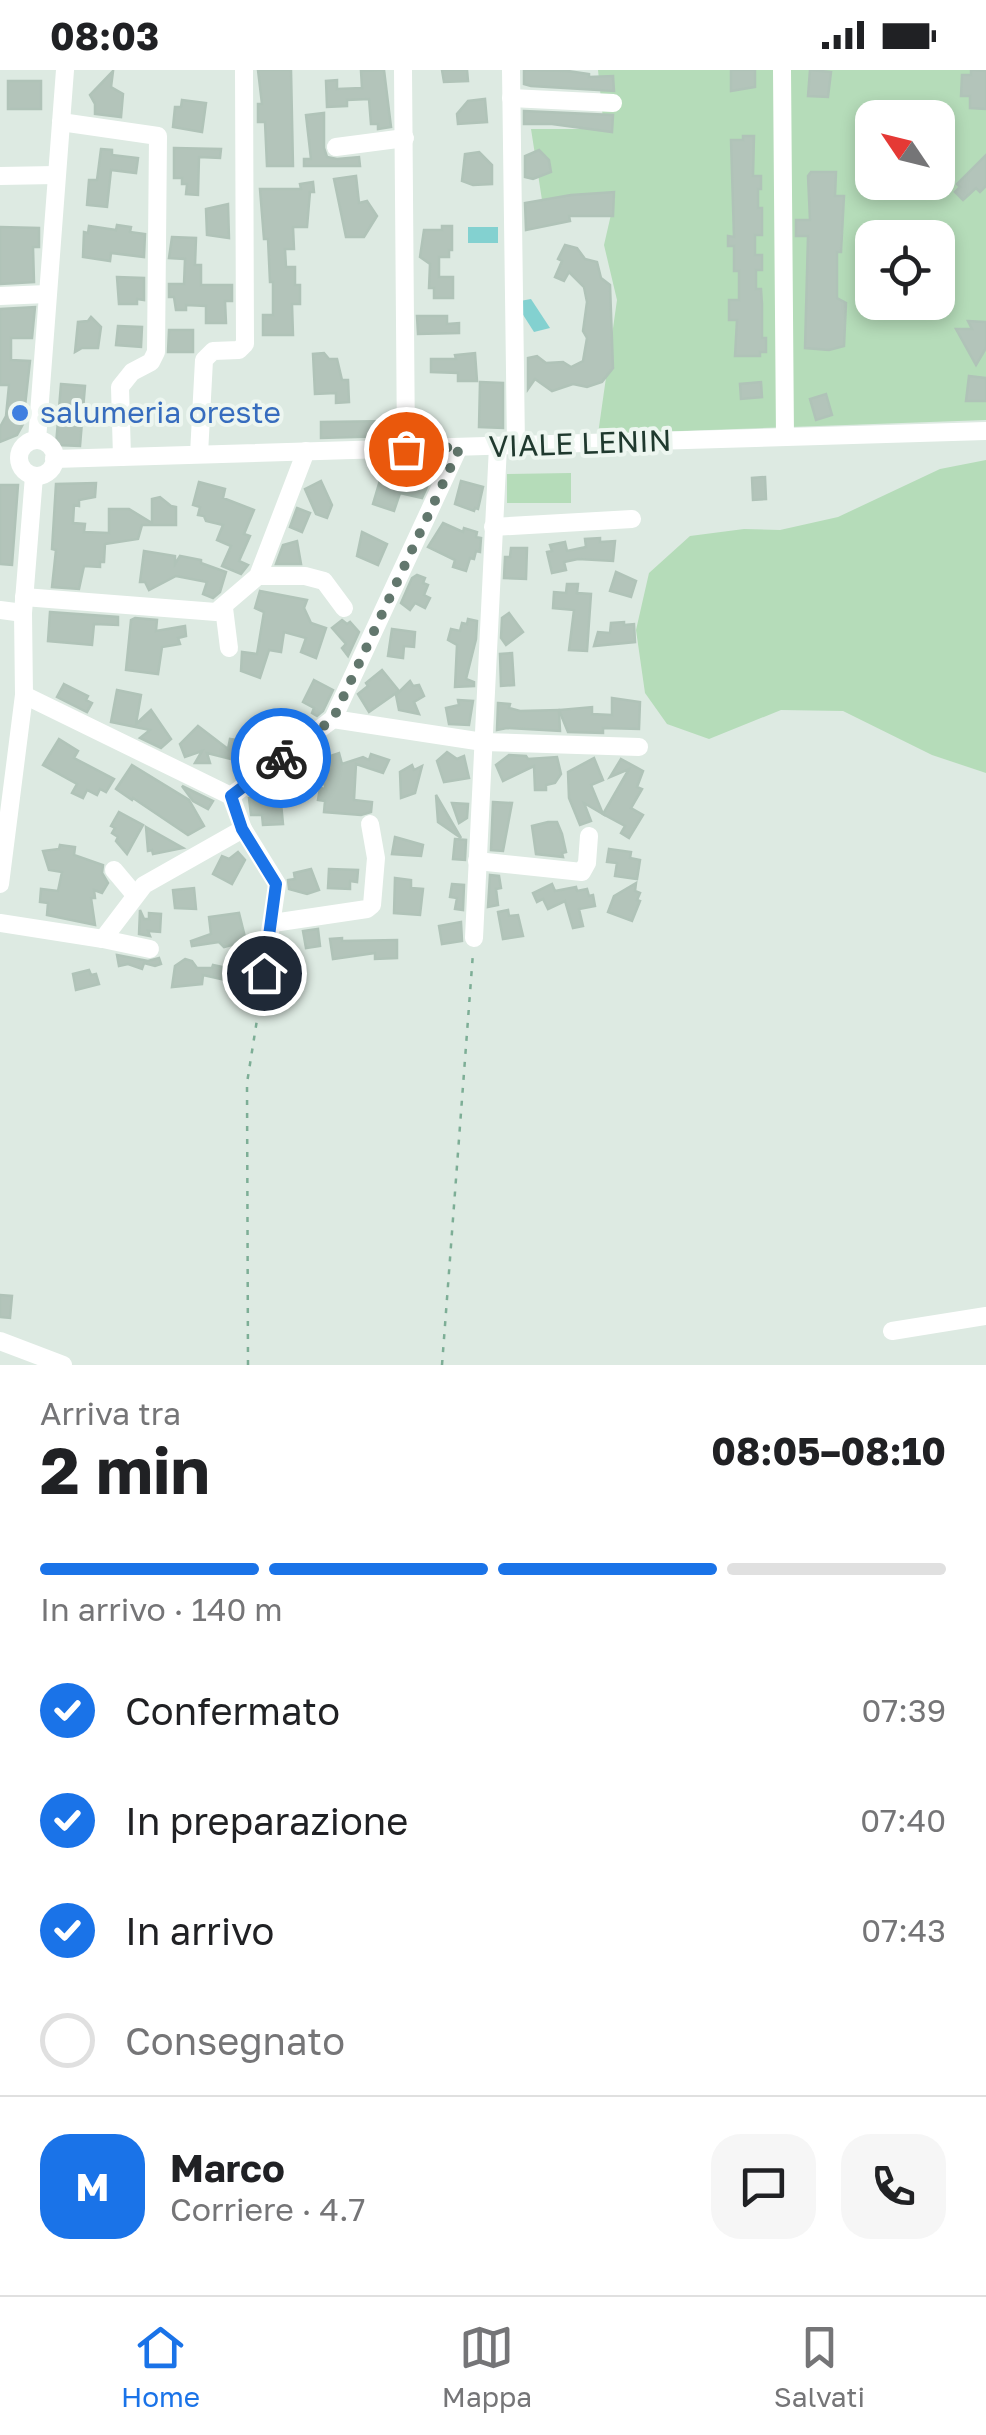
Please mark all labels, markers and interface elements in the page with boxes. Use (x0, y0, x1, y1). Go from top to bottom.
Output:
text: 08:03 (50, 13, 159, 58)
north arrow (855, 100, 955, 200)
map controls (855, 100, 955, 320)
button: locate (855, 220, 955, 320)
place label: salumeria oreste (40, 394, 281, 430)
marker: salumeria oreste (9, 402, 31, 424)
pin (364, 407, 449, 492)
icon: bag (379, 422, 434, 477)
street label: VIALE LENIN (488, 422, 672, 464)
courier (231, 708, 331, 808)
icon: bike (254, 731, 309, 786)
pin (222, 931, 307, 1016)
icon: home (237, 946, 292, 1001)
text: Arriva tra (40, 1394, 181, 1432)
text: 08:05–08:10 (711, 1428, 946, 1473)
text: 2 min (40, 1430, 210, 1508)
text: In arrivo · 140 m (40, 1590, 283, 1628)
icon: check (40, 1683, 95, 1738)
text: Confermato (125, 1688, 340, 1733)
text: 07:39 (862, 1691, 946, 1729)
icon: check (40, 1793, 95, 1848)
text: In preparazione (125, 1798, 408, 1843)
text: 07:40 (860, 1801, 946, 1839)
icon: check (40, 1903, 95, 1958)
text: In arrivo (125, 1908, 274, 1953)
text: 07:43 (861, 1911, 946, 1949)
text: Consegnato (125, 2018, 345, 2063)
button: chat (711, 2134, 816, 2239)
button: phone (841, 2134, 946, 2239)
text: Marco (170, 2145, 285, 2190)
text: M (76, 2164, 109, 2209)
text: Corriere · 4.7 (170, 2190, 365, 2228)
tab: Home (121, 2320, 200, 2413)
tab: Mappa (442, 2320, 532, 2413)
tab: Salvati (774, 2320, 865, 2413)

